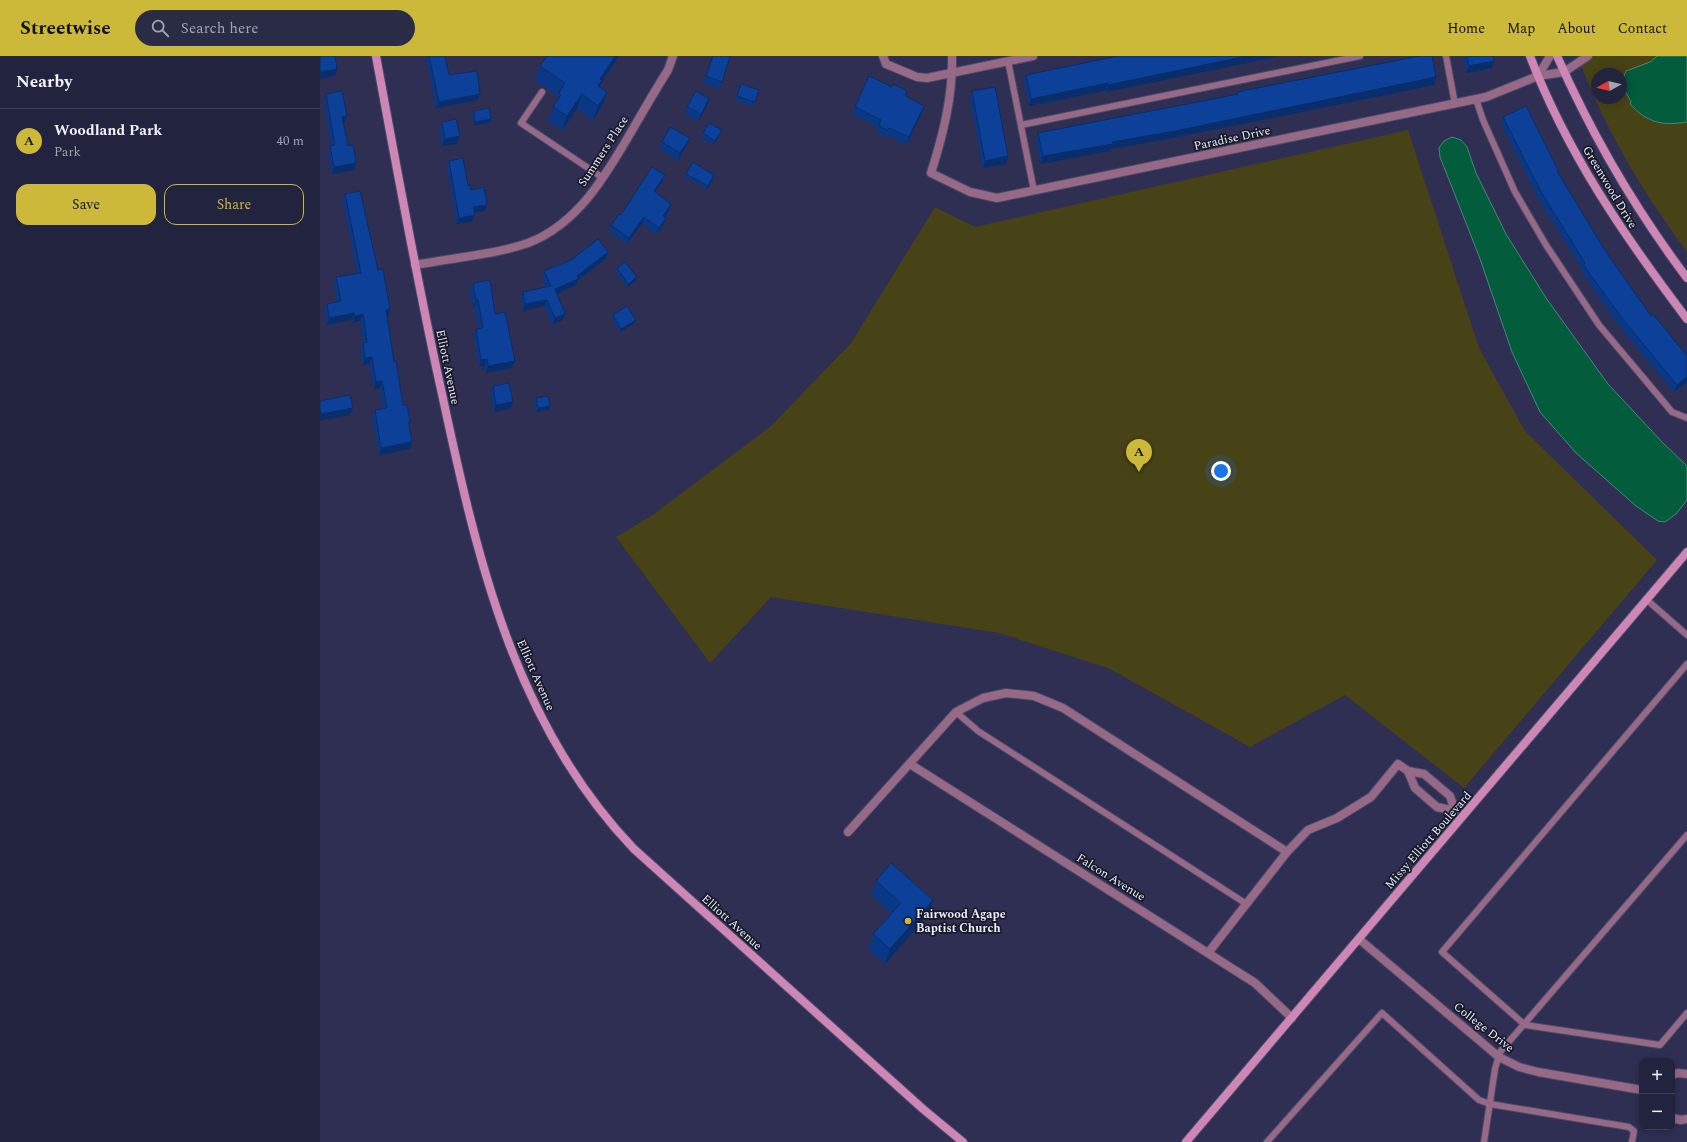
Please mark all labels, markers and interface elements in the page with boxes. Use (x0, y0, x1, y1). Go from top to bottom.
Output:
search box (135, 10, 415, 46)
text: Streetwise (20, 14, 111, 43)
icon: search (149, 17, 171, 39)
text: Search here (181, 17, 259, 40)
text: Home (1447, 18, 1485, 39)
text: Map (1507, 18, 1535, 39)
text: About (1557, 18, 1596, 39)
text: Contact (1618, 18, 1667, 39)
north arrow (1591, 68, 1627, 104)
text: Nearby (16, 69, 72, 95)
street label: Summers Place (573, 112, 634, 190)
text: Woodland Park (54, 119, 162, 142)
street label: Paradise Drive (1192, 121, 1272, 156)
text: A (24, 131, 34, 151)
text: 40 m (277, 131, 304, 151)
text: Park (54, 142, 81, 162)
street label: Greenwood Drive (1577, 142, 1642, 232)
button: Save (16, 184, 156, 225)
button: Share (164, 184, 304, 225)
street label: Elliott Avenue (430, 328, 465, 407)
pin: A (1126, 439, 1152, 472)
your location (1211, 461, 1231, 481)
street label: Elliott Avenue (511, 637, 560, 714)
street label: Missy Elliott Boulevard (1380, 787, 1477, 894)
street label: Falcon Avenue (1073, 849, 1149, 906)
street label: Elliott Avenue (697, 890, 766, 955)
place label: Fairwood Agape Baptist Church (916, 905, 1006, 938)
marker: Fairwood Agape Baptist Church (903, 916, 913, 926)
street label: College Drive (1449, 998, 1518, 1057)
map controls (1639, 1058, 1675, 1130)
button: + (1639, 1058, 1675, 1094)
button: − (1639, 1094, 1675, 1130)

